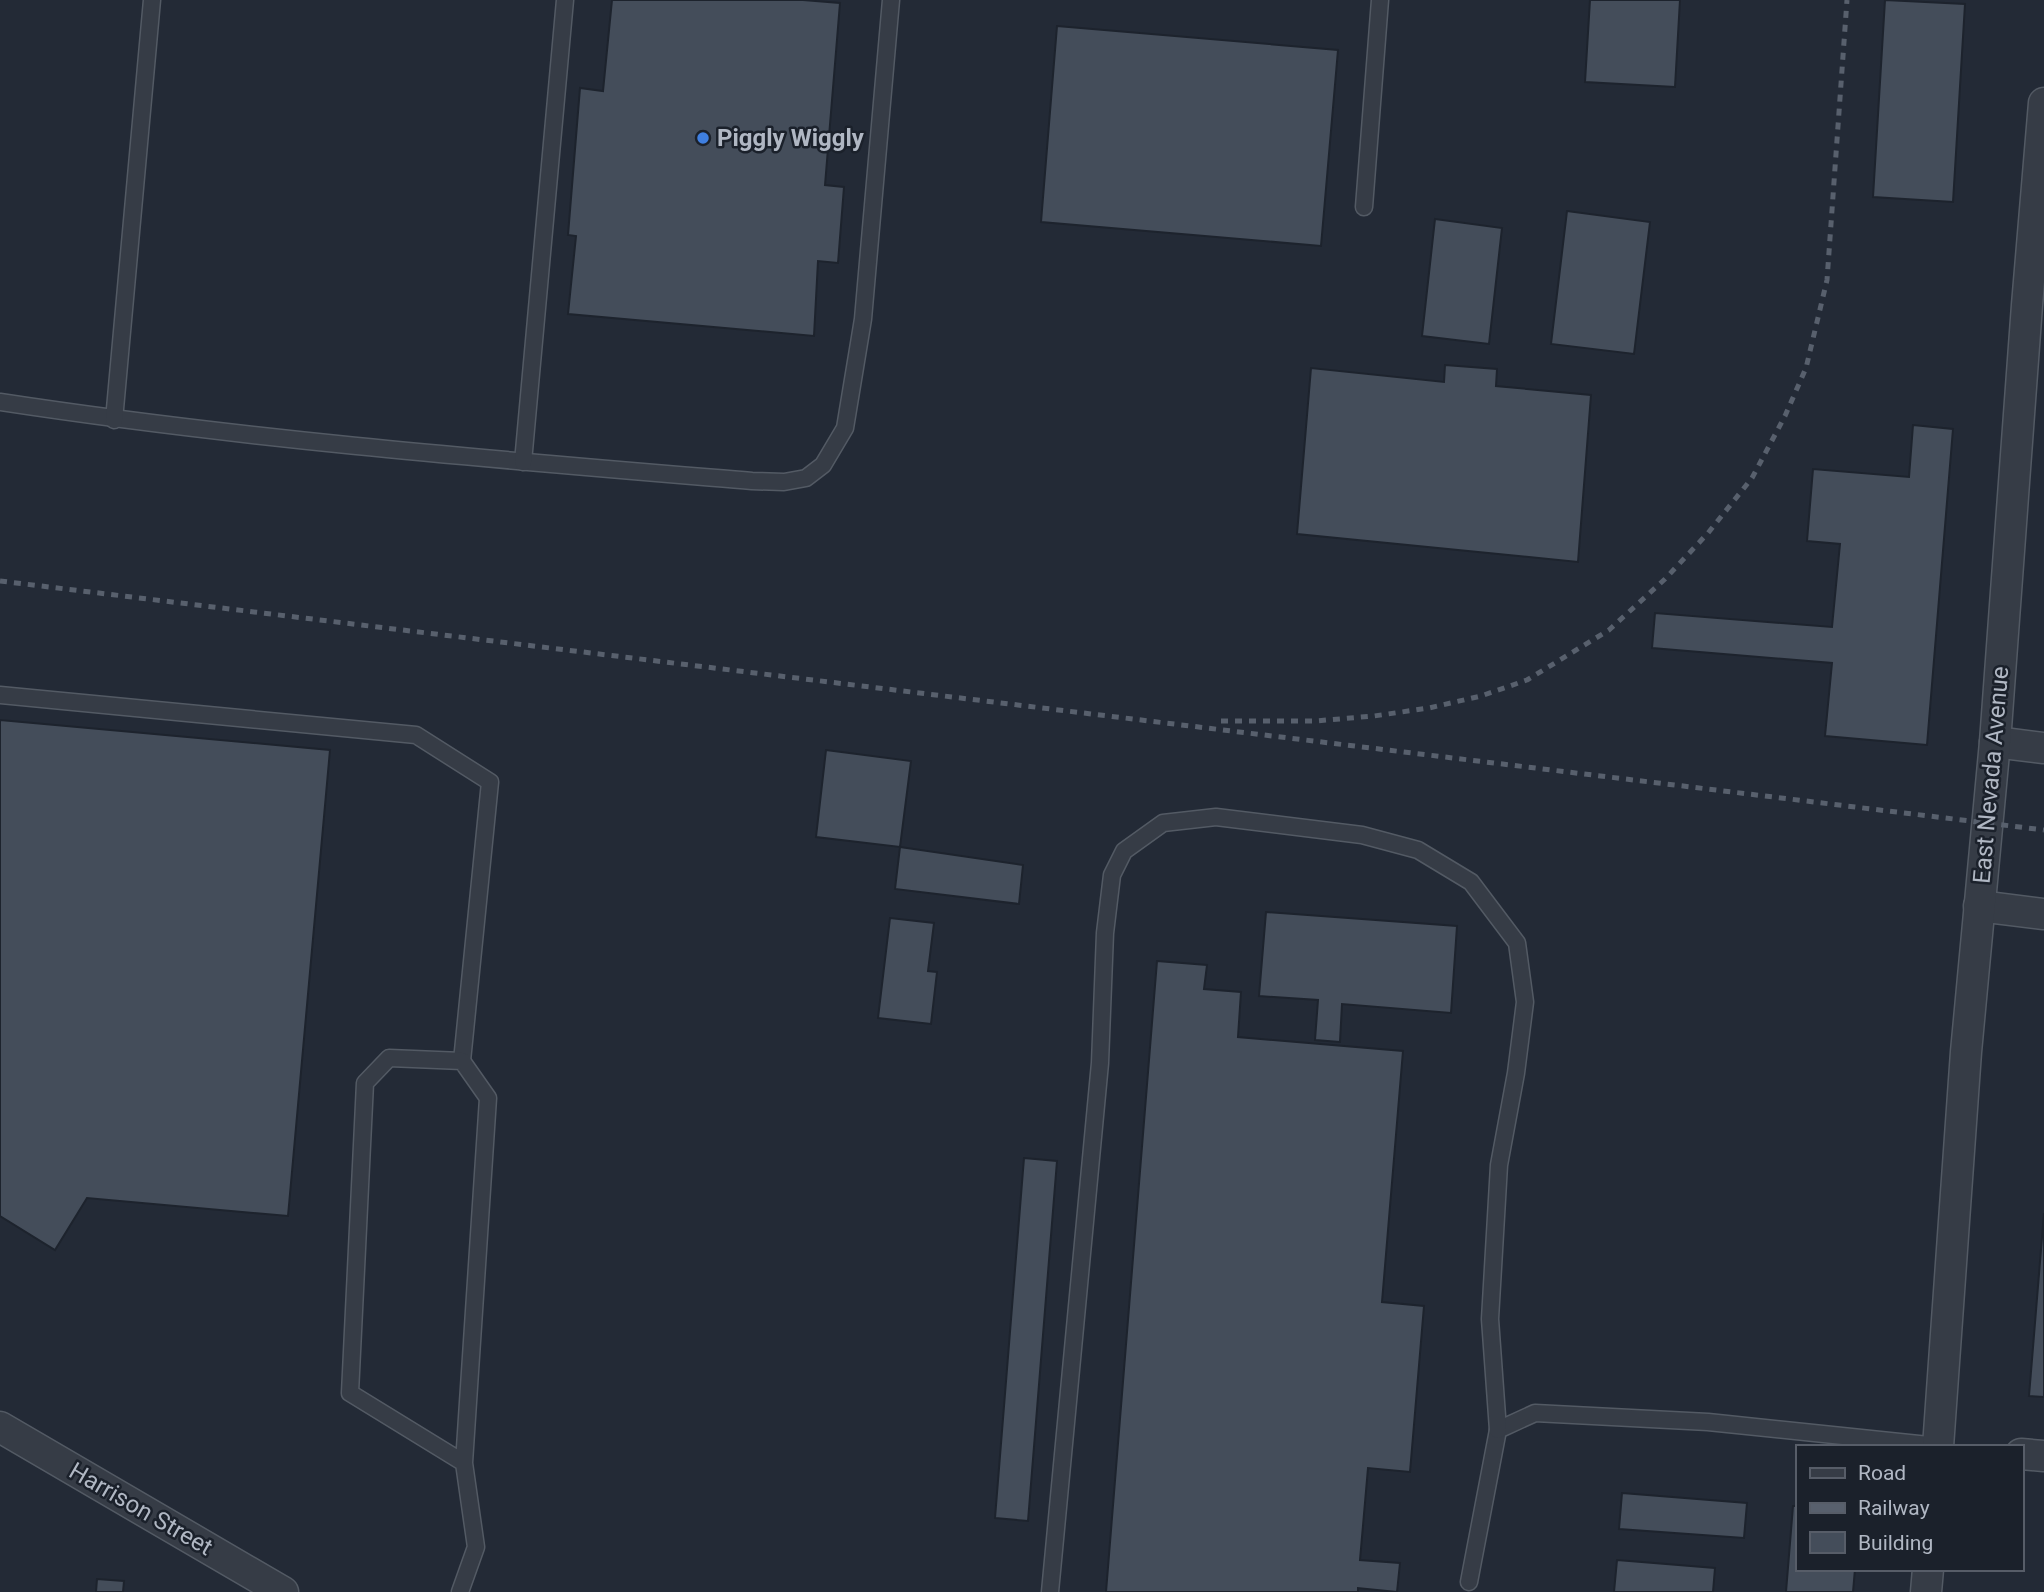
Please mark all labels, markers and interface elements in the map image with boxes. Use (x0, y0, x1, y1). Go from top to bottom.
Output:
place label: Piggly Wiggly (717, 124, 865, 152)
marker: Piggly Wiggly (695, 130, 711, 146)
street label: East Nevada Avenue (1968, 665, 2014, 885)
legend (1796, 1445, 2023, 1571)
street label: Harrison Street (64, 1457, 218, 1561)
text: Road (1858, 1461, 1906, 1485)
text: Railway (1858, 1496, 1930, 1520)
text: Building (1858, 1531, 1933, 1555)

